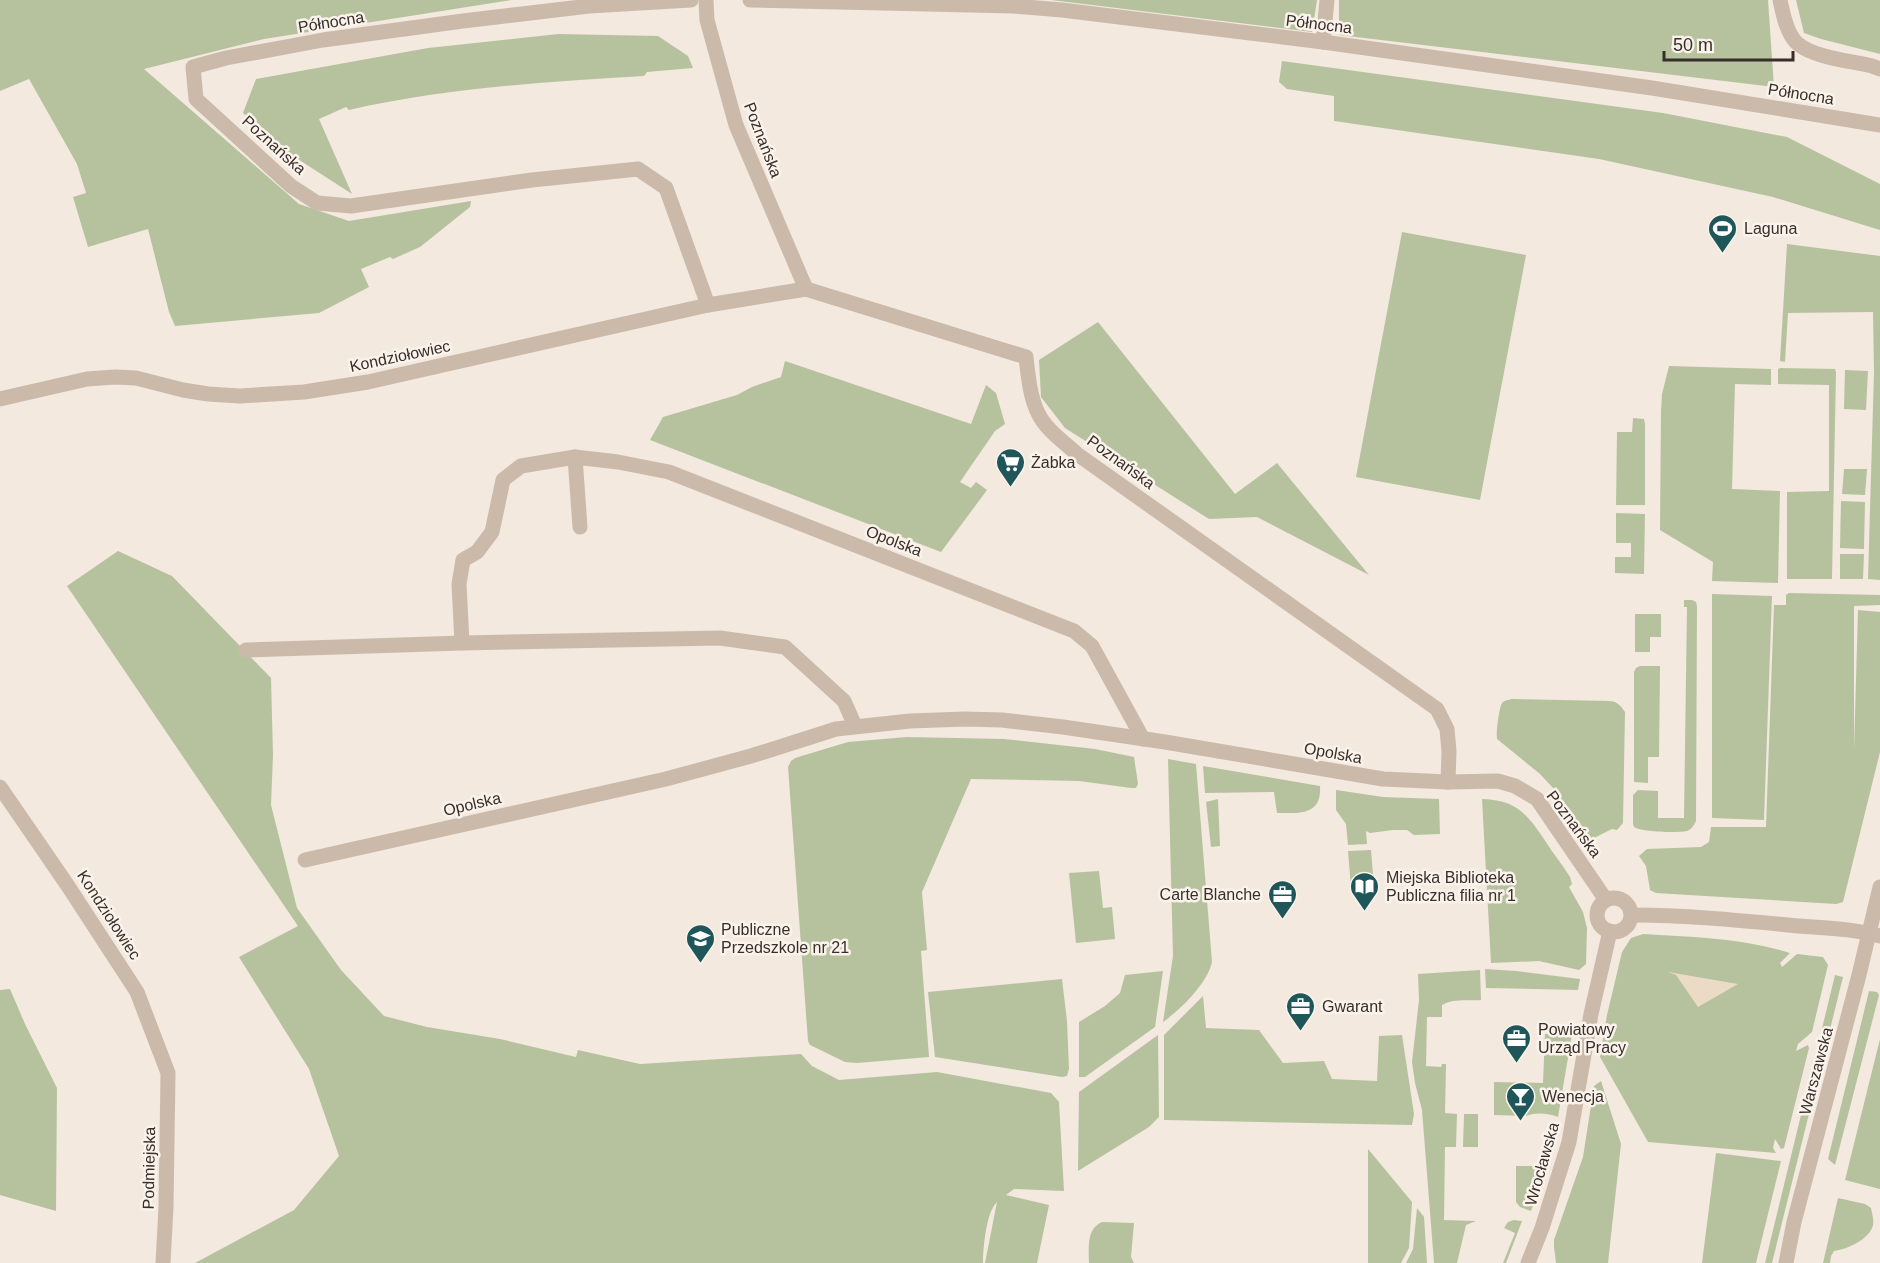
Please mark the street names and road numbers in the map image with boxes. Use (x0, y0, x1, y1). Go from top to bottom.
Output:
street label: Północna (297, 8, 365, 36)
street label: Północna (1285, 11, 1353, 37)
street label: Północna (1767, 80, 1835, 108)
street label: Poznańska (741, 100, 785, 180)
street label: Poznańska (239, 112, 309, 178)
street label: Kondziołowiec (348, 337, 452, 375)
street label: Poznańska (1084, 432, 1158, 492)
street label: Opolska (864, 523, 925, 559)
street label: Opolska (1303, 740, 1363, 766)
street label: Poznańska (1543, 787, 1605, 861)
street label: Opolska (441, 789, 503, 819)
street label: Kondziołowiec (74, 867, 144, 963)
street label: Warszawska (1796, 1025, 1836, 1117)
street label: Wrocławska (1522, 1120, 1562, 1208)
street label: Podmiejska (140, 1126, 158, 1209)

